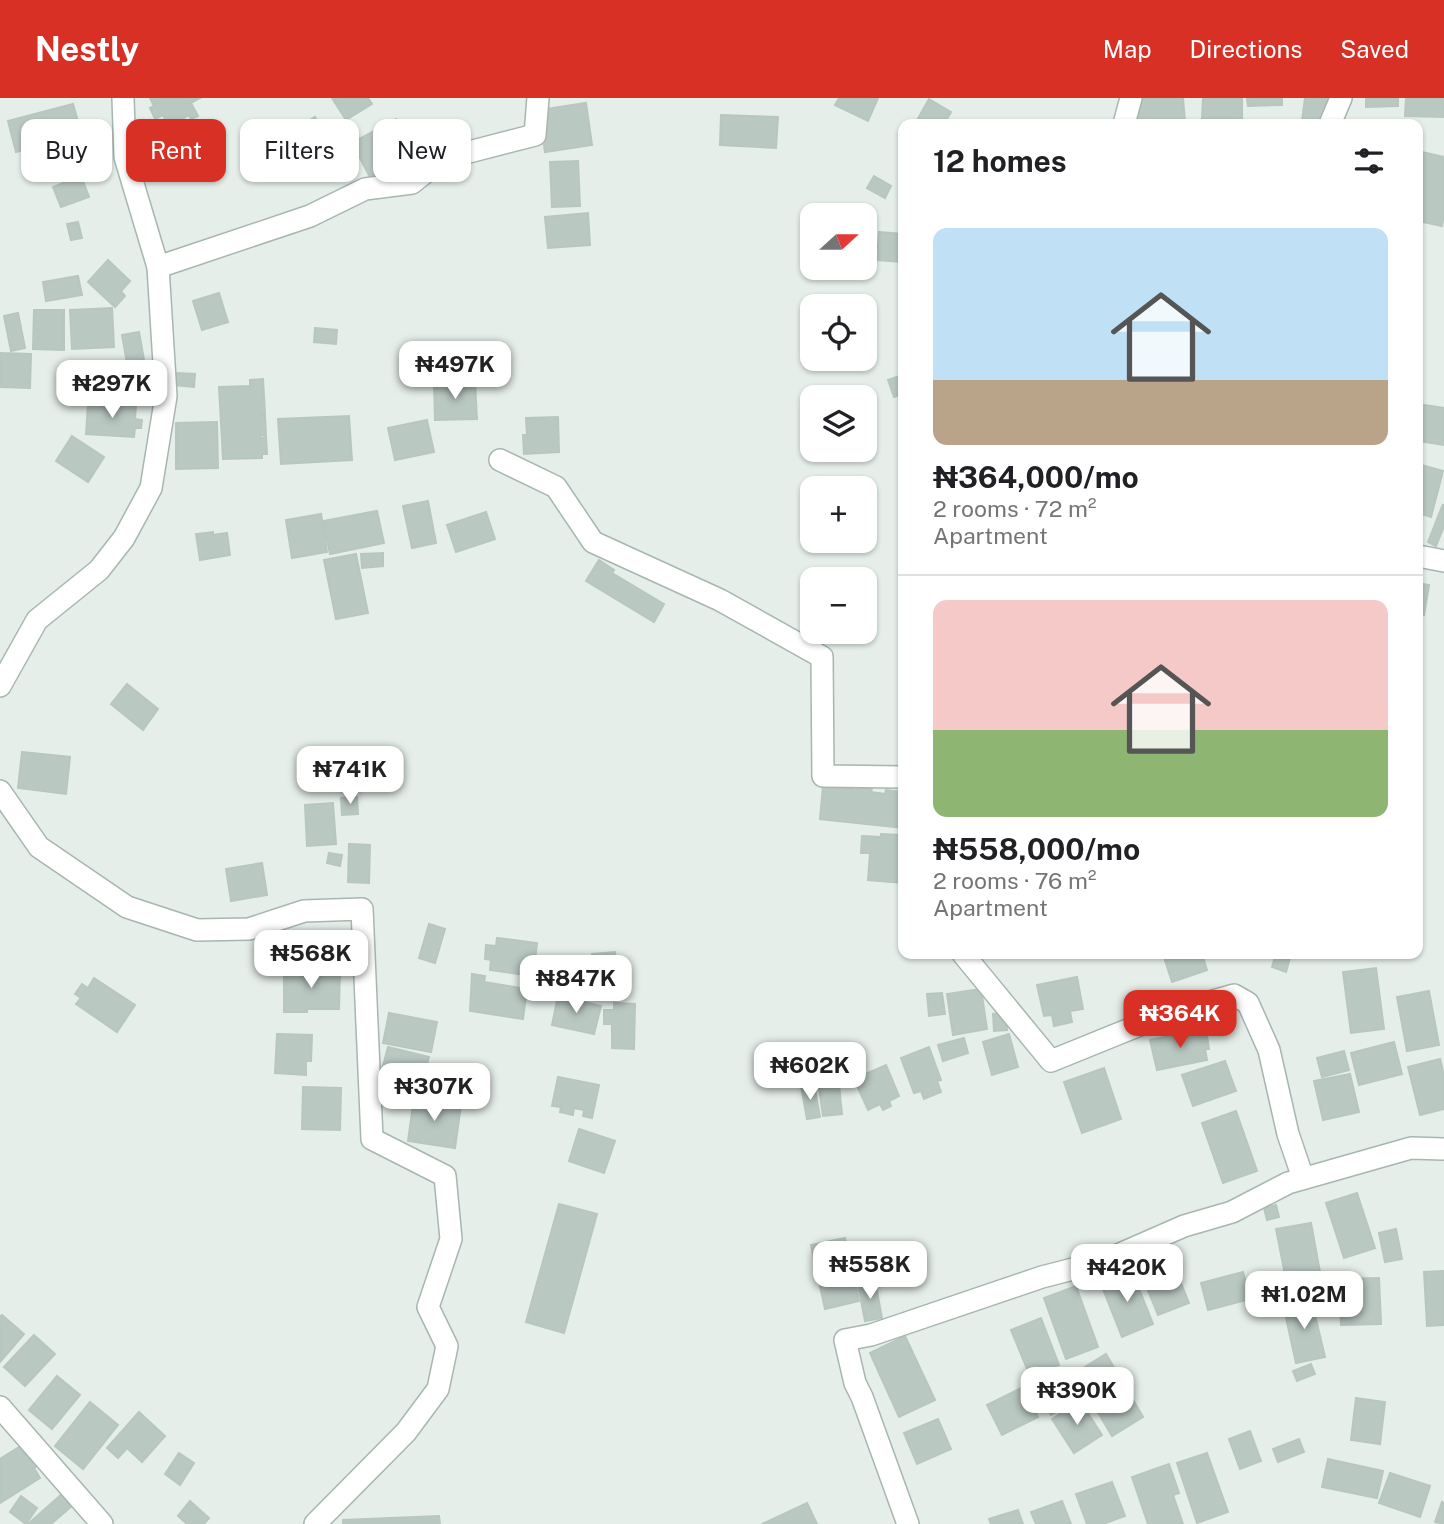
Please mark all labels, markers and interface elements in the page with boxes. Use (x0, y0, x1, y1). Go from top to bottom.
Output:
text: Nestly (35, 30, 139, 68)
text: Map (1103, 35, 1152, 63)
text: Directions (1190, 35, 1302, 63)
text: Saved (1340, 35, 1409, 63)
chip: Buy (21, 119, 112, 182)
chip: Rent (126, 119, 226, 182)
chip: Filters (240, 119, 359, 182)
chip: New (373, 119, 471, 182)
icon: filters (1350, 142, 1388, 180)
text: 12 homes (933, 143, 1067, 179)
north arrow (800, 203, 877, 280)
map controls (800, 203, 877, 644)
icon: home (1098, 274, 1224, 400)
button: locate (800, 294, 877, 371)
pin: ₦497K (406, 342, 504, 401)
text: ₦497K (415, 350, 495, 377)
pin: ₦297K (63, 360, 161, 420)
text: ₦297K (72, 369, 152, 396)
button: layers (800, 385, 877, 462)
text: ₦364,000/mo (933, 459, 1139, 495)
button: + (800, 476, 877, 553)
text: 2 rooms · 72 m² (933, 495, 1096, 522)
text: Apartment (933, 522, 1048, 549)
button: − (800, 567, 877, 644)
icon: home (1098, 646, 1224, 772)
pin: ₦741K (301, 746, 399, 806)
text: ₦741K (313, 755, 387, 782)
text: ₦558,000/mo (933, 831, 1140, 867)
text: 2 rooms · 76 m² (933, 867, 1096, 894)
text: Apartment (933, 894, 1048, 921)
pin: ₦568K (262, 930, 360, 990)
text: ₦568K (270, 939, 352, 966)
pin: ₦847K (527, 956, 625, 1015)
text: ₦847K (536, 964, 616, 991)
pin: ₦364K (1131, 990, 1229, 1050)
text: ₦364K (1139, 999, 1221, 1026)
pin: ₦602K (761, 1042, 859, 1102)
text: ₦602K (770, 1051, 850, 1078)
pin: ₦307K (385, 1063, 483, 1123)
text: ₦307K (394, 1072, 474, 1099)
pin: ₦558K (821, 1242, 919, 1301)
pin: ₦420K (1078, 1244, 1176, 1304)
text: ₦558K (829, 1250, 911, 1277)
text: ₦420K (1087, 1253, 1167, 1280)
pin: ₦1.02M (1247, 1272, 1361, 1331)
text: ₦1.02M (1261, 1280, 1347, 1307)
pin: ₦390K (1028, 1368, 1126, 1427)
text: ₦390K (1037, 1376, 1117, 1403)

